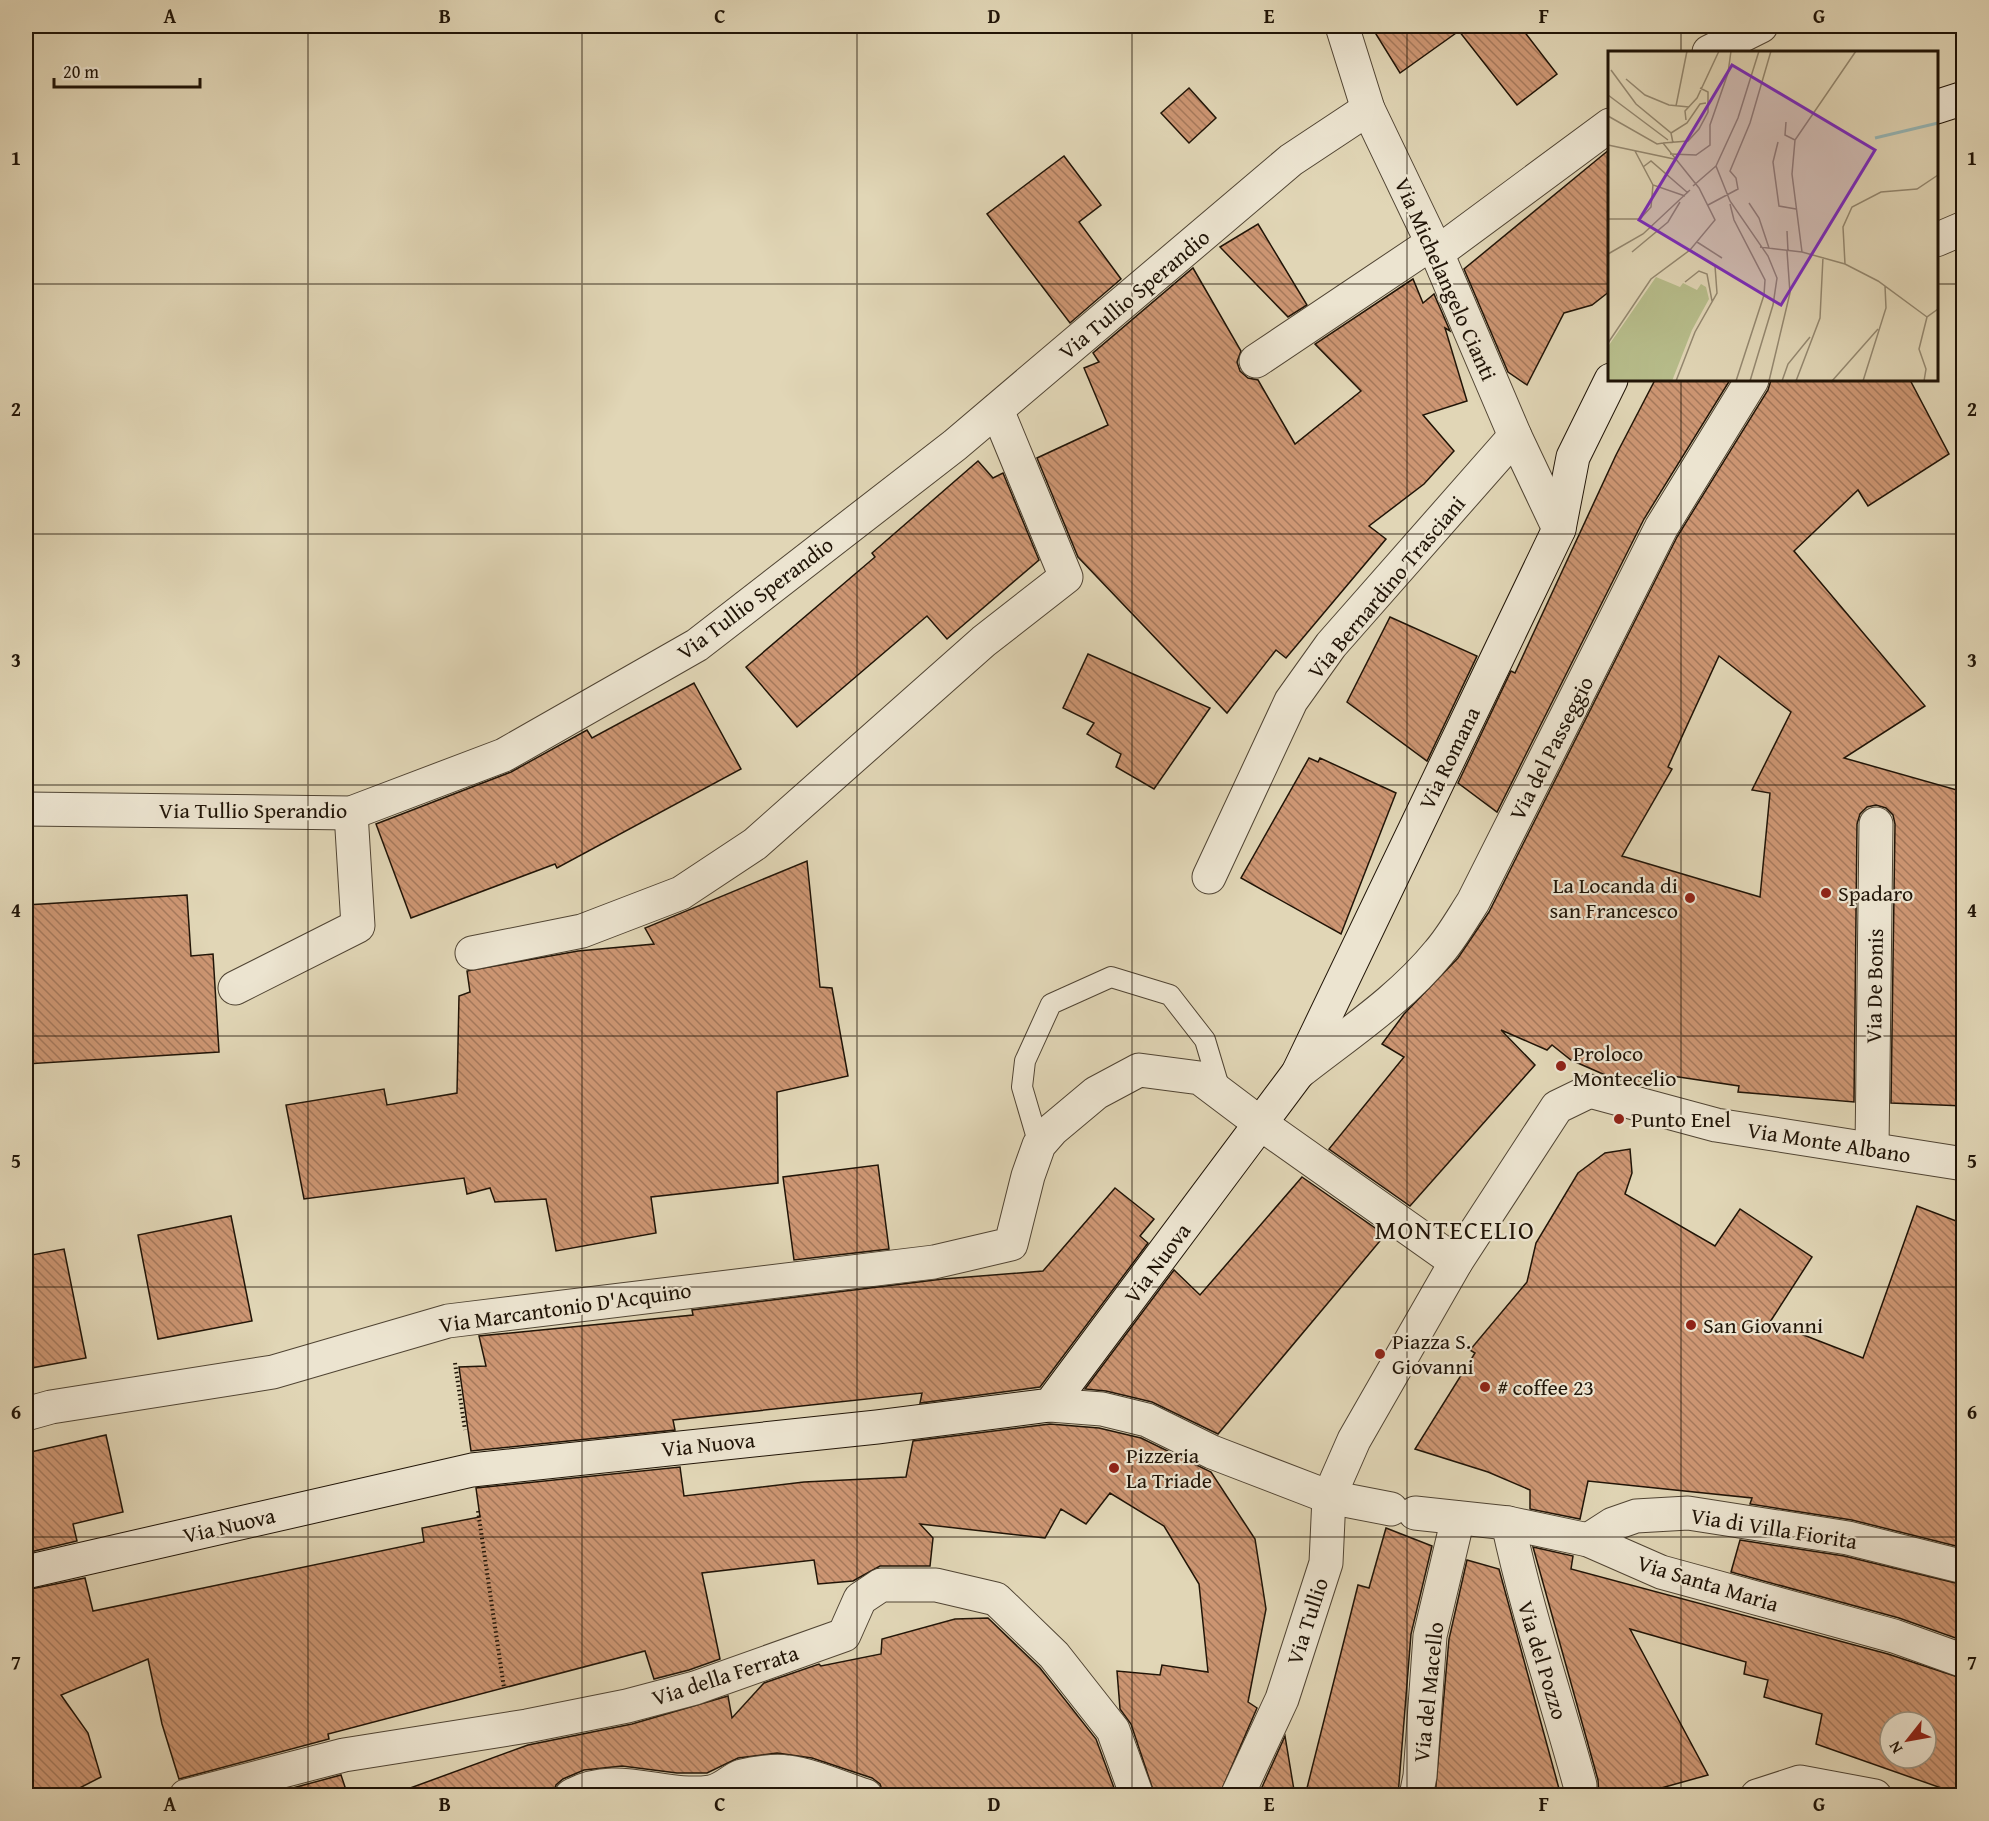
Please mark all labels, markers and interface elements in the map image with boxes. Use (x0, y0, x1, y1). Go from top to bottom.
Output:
text: A (164, 1, 177, 30)
text: B (439, 1, 451, 30)
text: C (714, 1, 726, 30)
text: D (987, 1, 1001, 30)
text: E (1264, 1, 1275, 30)
text: F (1539, 1, 1549, 30)
text: G (1813, 1, 1825, 30)
scale bar (54, 51, 200, 89)
inset map (1608, 51, 1938, 381)
text: 20 m (63, 58, 99, 85)
text: 1 (11, 143, 21, 172)
text: 1 (1967, 143, 1977, 172)
street label: Via Michelangelo Cianti (1387, 172, 1505, 386)
street label: Via Tullio Sperandio (1052, 221, 1216, 367)
text: 2 (11, 394, 21, 423)
text: 2 (1967, 394, 1977, 423)
street label: Via Bernardino Trasciani (1300, 488, 1472, 686)
street label: Via Tullio Sperandio (670, 529, 840, 667)
text: 3 (11, 645, 21, 674)
text: 3 (1967, 645, 1977, 674)
street label: Via del Passeggio (1501, 670, 1601, 826)
street label: Via Romana (1410, 701, 1488, 815)
street label: Via Tullio Sperandio (159, 794, 347, 826)
place label: La Locanda di san Francesco (1550, 869, 1678, 926)
place label: Spadaro (1838, 877, 1913, 909)
marker: Spadaro (1819, 886, 1833, 900)
marker: La Locanda di san Francesco (1683, 891, 1697, 905)
text: 4 (11, 895, 21, 924)
text: 4 (1967, 895, 1977, 924)
street label: Via De Bonis (1857, 928, 1891, 1044)
place label: Proloco Montecelio (1573, 1037, 1676, 1094)
marker: Proloco Montecelio (1554, 1059, 1568, 1073)
place label: Punto Enel (1631, 1103, 1731, 1135)
marker: Punto Enel (1612, 1112, 1626, 1126)
street label: Via Monte Albano (1745, 1113, 1913, 1171)
text: 5 (11, 1146, 21, 1175)
text: 5 (1967, 1146, 1977, 1175)
district label: MONTECELIO (1375, 1210, 1535, 1249)
street label: Via Nuova (1116, 1215, 1198, 1310)
street label: Via Marcantonio D'Acquino (437, 1273, 693, 1341)
place label: San Giovanni (1703, 1309, 1823, 1341)
marker: San Giovanni (1684, 1318, 1698, 1332)
place label: Piazza S. Giovanni (1392, 1325, 1474, 1382)
marker: Piazza S. Giovanni (1373, 1347, 1387, 1361)
place label: # coffee 23 (1497, 1371, 1594, 1403)
marker: # coffee 23 (1478, 1380, 1492, 1394)
text: 6 (11, 1397, 21, 1426)
text: 6 (1967, 1397, 1977, 1426)
street label: Via Nuova (660, 1423, 757, 1465)
place label: Pizzeria La Triade (1126, 1439, 1212, 1496)
marker: Pizzeria La Triade (1107, 1461, 1121, 1475)
street label: Via Nuova (180, 1499, 279, 1551)
street label: Via di Villa Fiorita (1688, 1499, 1860, 1557)
street label: Via Santa Maria (1633, 1546, 1783, 1620)
street label: Via Tullio (1278, 1573, 1336, 1669)
street label: Via del Pozzo (1510, 1597, 1576, 1723)
street label: Via del Macello (1405, 1620, 1451, 1764)
street label: Via della Ferrata (648, 1636, 803, 1714)
text: 7 (11, 1647, 21, 1676)
text: 7 (1967, 1647, 1977, 1676)
north arrow (1878, 1710, 1938, 1770)
text: N (1882, 1737, 1908, 1758)
text: A (164, 1789, 177, 1818)
text: B (439, 1789, 451, 1818)
text: C (714, 1789, 726, 1818)
text: D (987, 1789, 1001, 1818)
text: E (1264, 1789, 1275, 1818)
text: F (1539, 1789, 1549, 1818)
text: G (1813, 1789, 1825, 1818)

